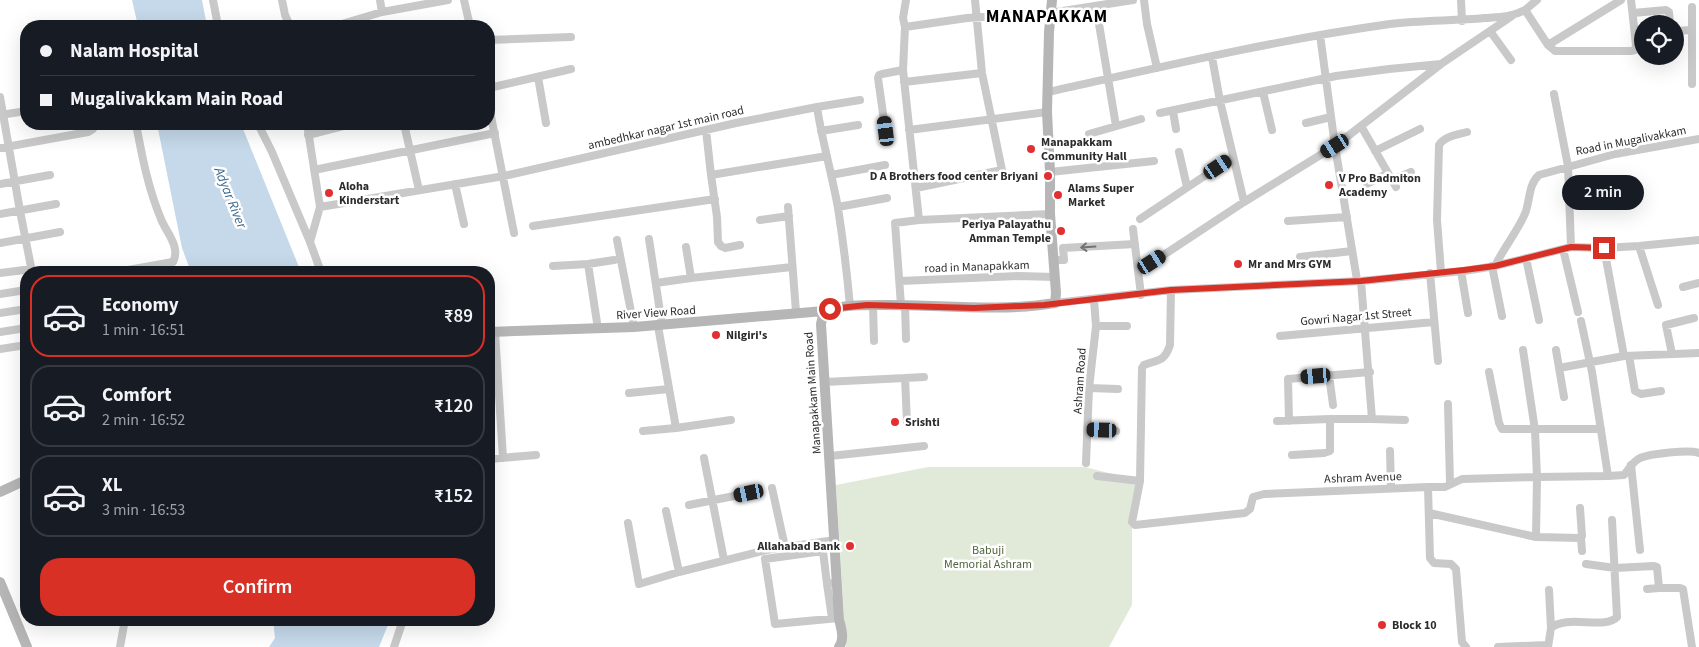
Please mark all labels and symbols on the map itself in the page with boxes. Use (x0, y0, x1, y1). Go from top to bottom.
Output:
district label: MANAPAKKAM (986, 4, 1108, 29)
street label: ambedhkar nagar 1st main road (586, 102, 746, 154)
car (876, 115, 895, 147)
street label: Road in Mugalivakkam (1574, 122, 1688, 160)
car (1318, 132, 1351, 160)
place label: Manapakkam Community Hall (1041, 134, 1127, 165)
marker: Manapakkam Community Hall (1025, 143, 1037, 155)
car (1201, 152, 1234, 182)
water label: Adyar River (208, 163, 252, 233)
place label: D A Brothers food center Briyani (870, 168, 1038, 185)
marker: D A Brothers food center Briyani (1042, 170, 1054, 182)
place label: V Pro Badmiton Academy (1338, 170, 1421, 201)
callout: 2 min (1563, 176, 1645, 210)
place label: Aloha Kinderstart (338, 178, 400, 209)
marker: V Pro Badmiton Academy (1323, 179, 1335, 191)
place label: Alams Super Market (1067, 180, 1134, 211)
marker: Aloha Kinderstart (323, 187, 335, 199)
marker: Alams Super Market (1052, 189, 1064, 201)
place label: Periya Palayathu Amman Temple (962, 216, 1051, 247)
marker: Periya Palayathu Amman Temple (1055, 225, 1067, 237)
route end (1593, 237, 1615, 259)
one-way arrow (1080, 242, 1096, 251)
car (1135, 248, 1168, 276)
place label: Mr and Mrs GYM (1248, 256, 1331, 273)
street label: road in Manapakkam (924, 257, 1030, 277)
marker: Mr and Mrs GYM (1232, 258, 1244, 270)
route start (819, 298, 841, 320)
street label: River View Road (616, 302, 696, 324)
street label: Gowri Nagar 1st Street (1300, 304, 1412, 330)
place label: Nilgiri's (726, 327, 767, 344)
marker: Nilgiri's (710, 329, 722, 341)
street label: Manapakkam Main Road (800, 331, 826, 455)
street label: Ashram Road (1069, 347, 1091, 415)
car (1300, 367, 1331, 385)
place label: Srishti (905, 414, 940, 431)
marker: Srishti (889, 416, 901, 428)
car (1086, 422, 1117, 438)
street label: Ashram Avenue (1324, 468, 1402, 488)
car (732, 483, 765, 503)
place label: Allahabad Bank (756, 538, 840, 555)
marker: Allahabad Bank (844, 540, 856, 552)
park label: Babuji Memorial Ashram (944, 542, 1032, 573)
place label: Block 10 (1392, 617, 1437, 634)
marker: Block 10 (1376, 619, 1388, 631)

